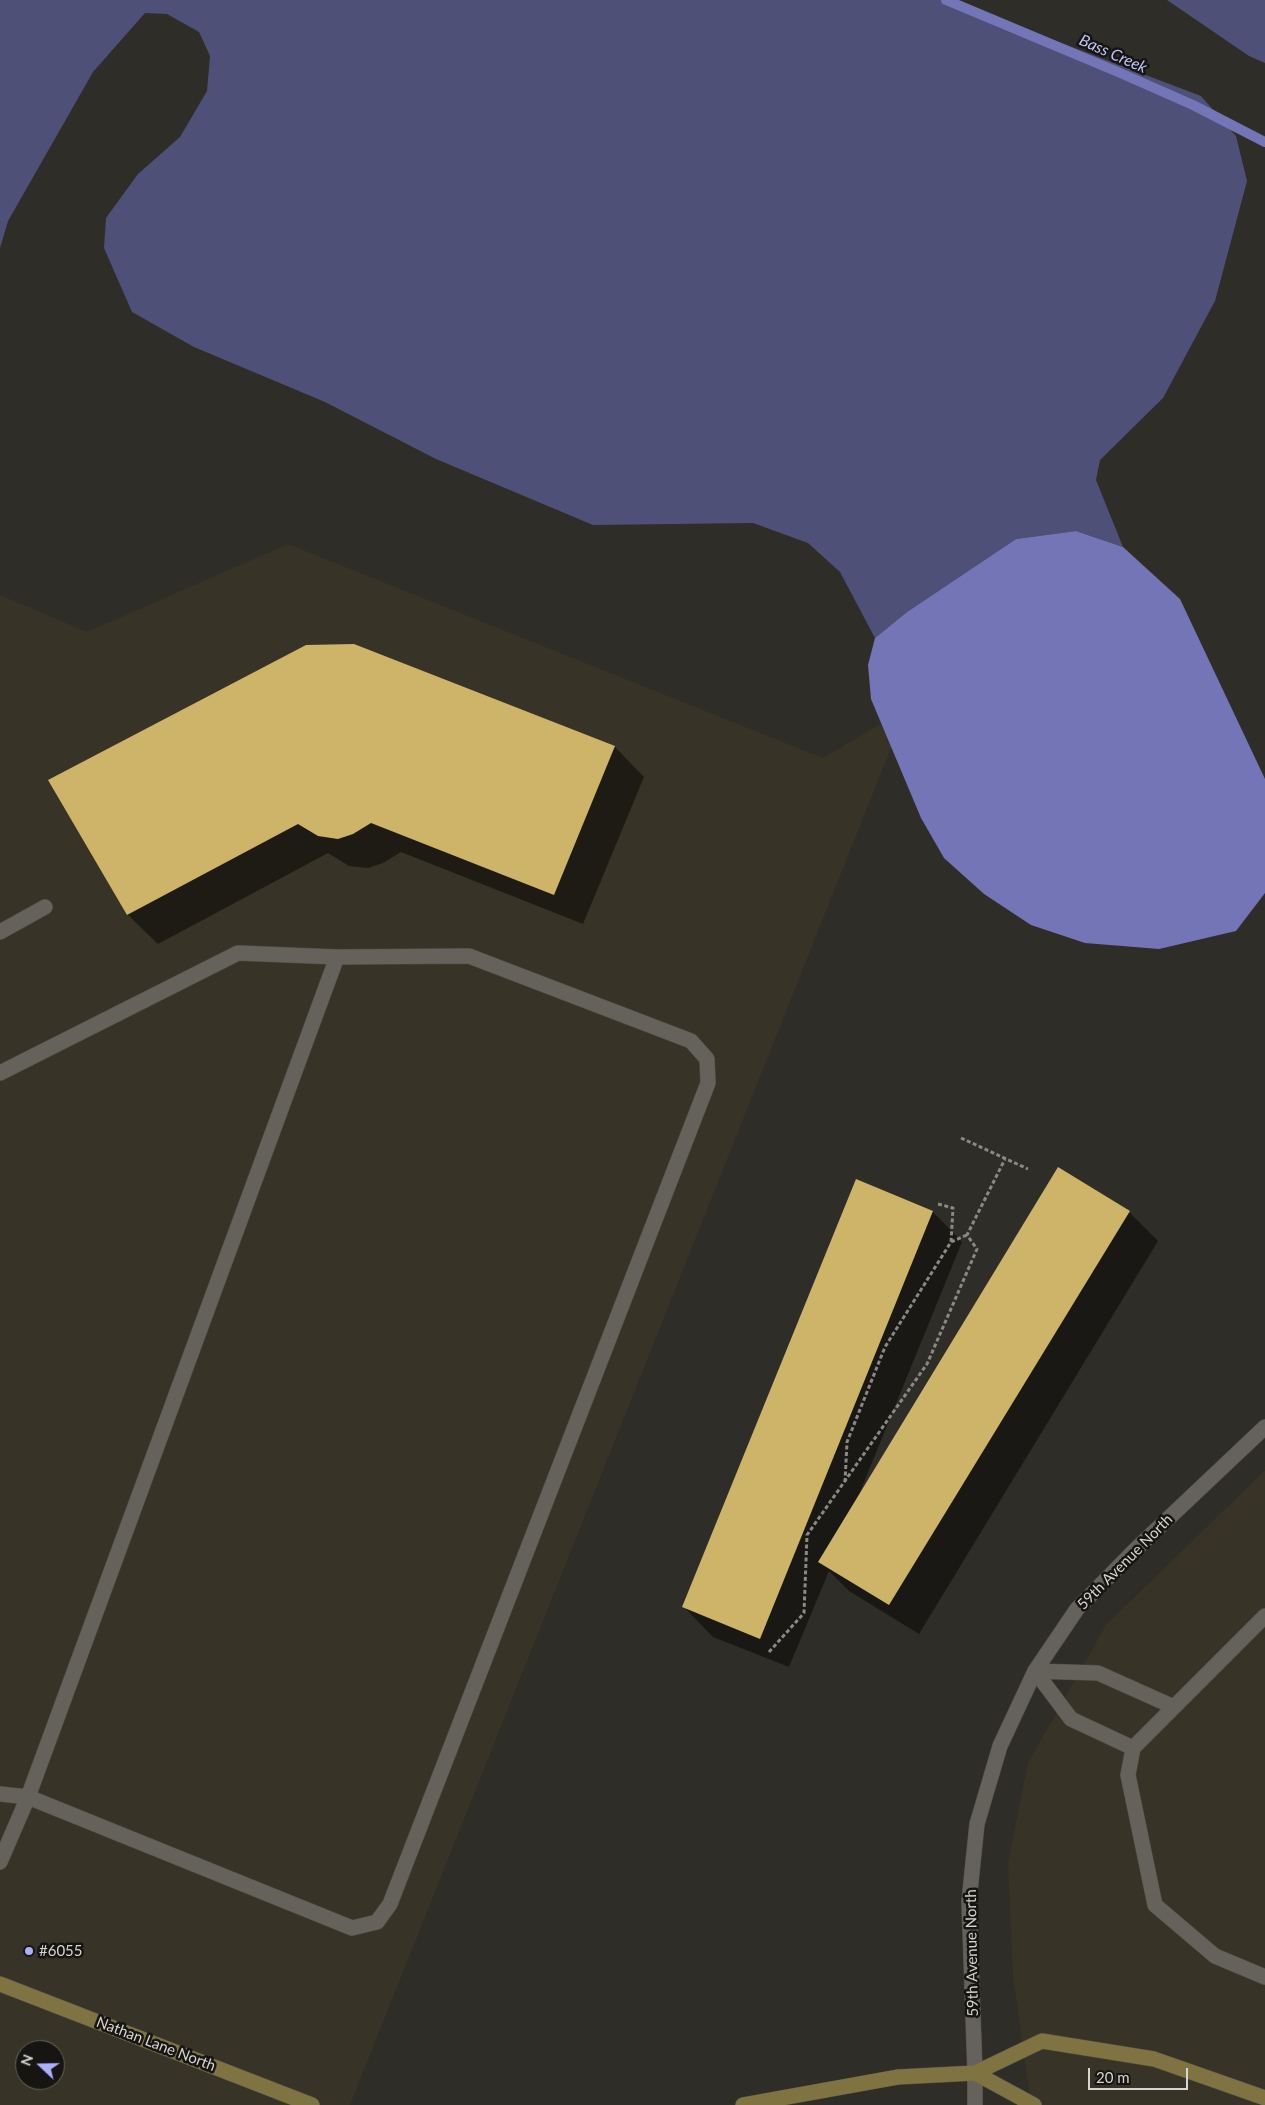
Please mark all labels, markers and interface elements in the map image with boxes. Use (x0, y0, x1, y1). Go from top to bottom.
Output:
water label: Bass Creek (1076, 31, 1150, 77)
street label: 59th Avenue North (1074, 1511, 1176, 1613)
street label: 59th Avenue North (962, 1889, 982, 2017)
place label: #6055 (39, 1942, 82, 1960)
marker: #6055 (23, 1945, 35, 1957)
street label: Nathan Lane North (94, 2013, 218, 2075)
north arrow (15, 2040, 65, 2090)
text: N (17, 2052, 36, 2068)
scale bar (1090, 2058, 1190, 2090)
text: 20 m (1096, 2068, 1130, 2086)

